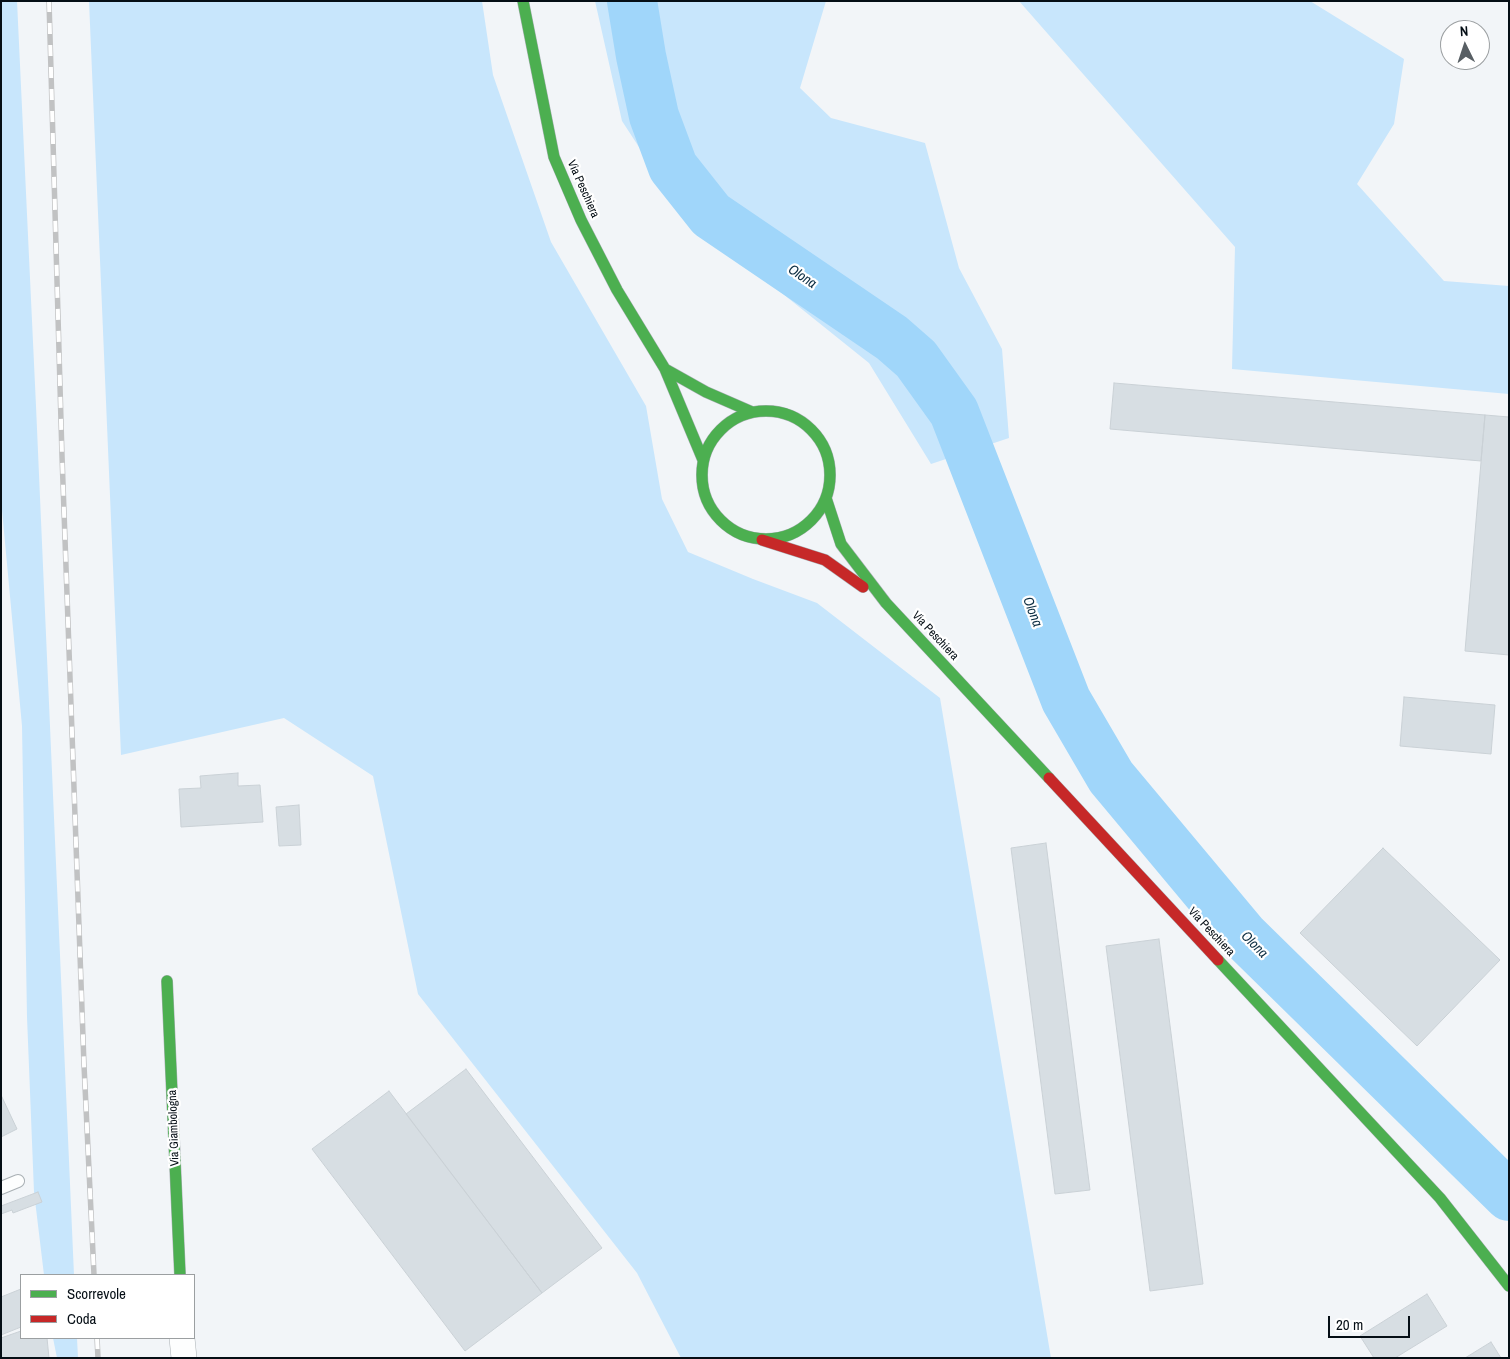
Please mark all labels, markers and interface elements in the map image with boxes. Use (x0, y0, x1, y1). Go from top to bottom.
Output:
north arrow (1440, 20, 1490, 70)
text: N (1459, 22, 1469, 40)
street label: Via Peschiera (564, 158, 602, 220)
water label: Olona (785, 261, 819, 293)
water label: Olona (1019, 595, 1045, 629)
street label: Via Peschiera (909, 609, 961, 663)
street label: Via Peschiera (1185, 905, 1237, 959)
water label: Olona (1237, 928, 1271, 962)
street label: Via Giambologna (165, 1090, 183, 1166)
legend (20, 1274, 195, 1339)
text: Scorrevole (67, 1283, 126, 1304)
scale bar (1330, 1306, 1412, 1338)
text: Coda (67, 1308, 96, 1329)
text: 20 m (1336, 1314, 1363, 1335)

